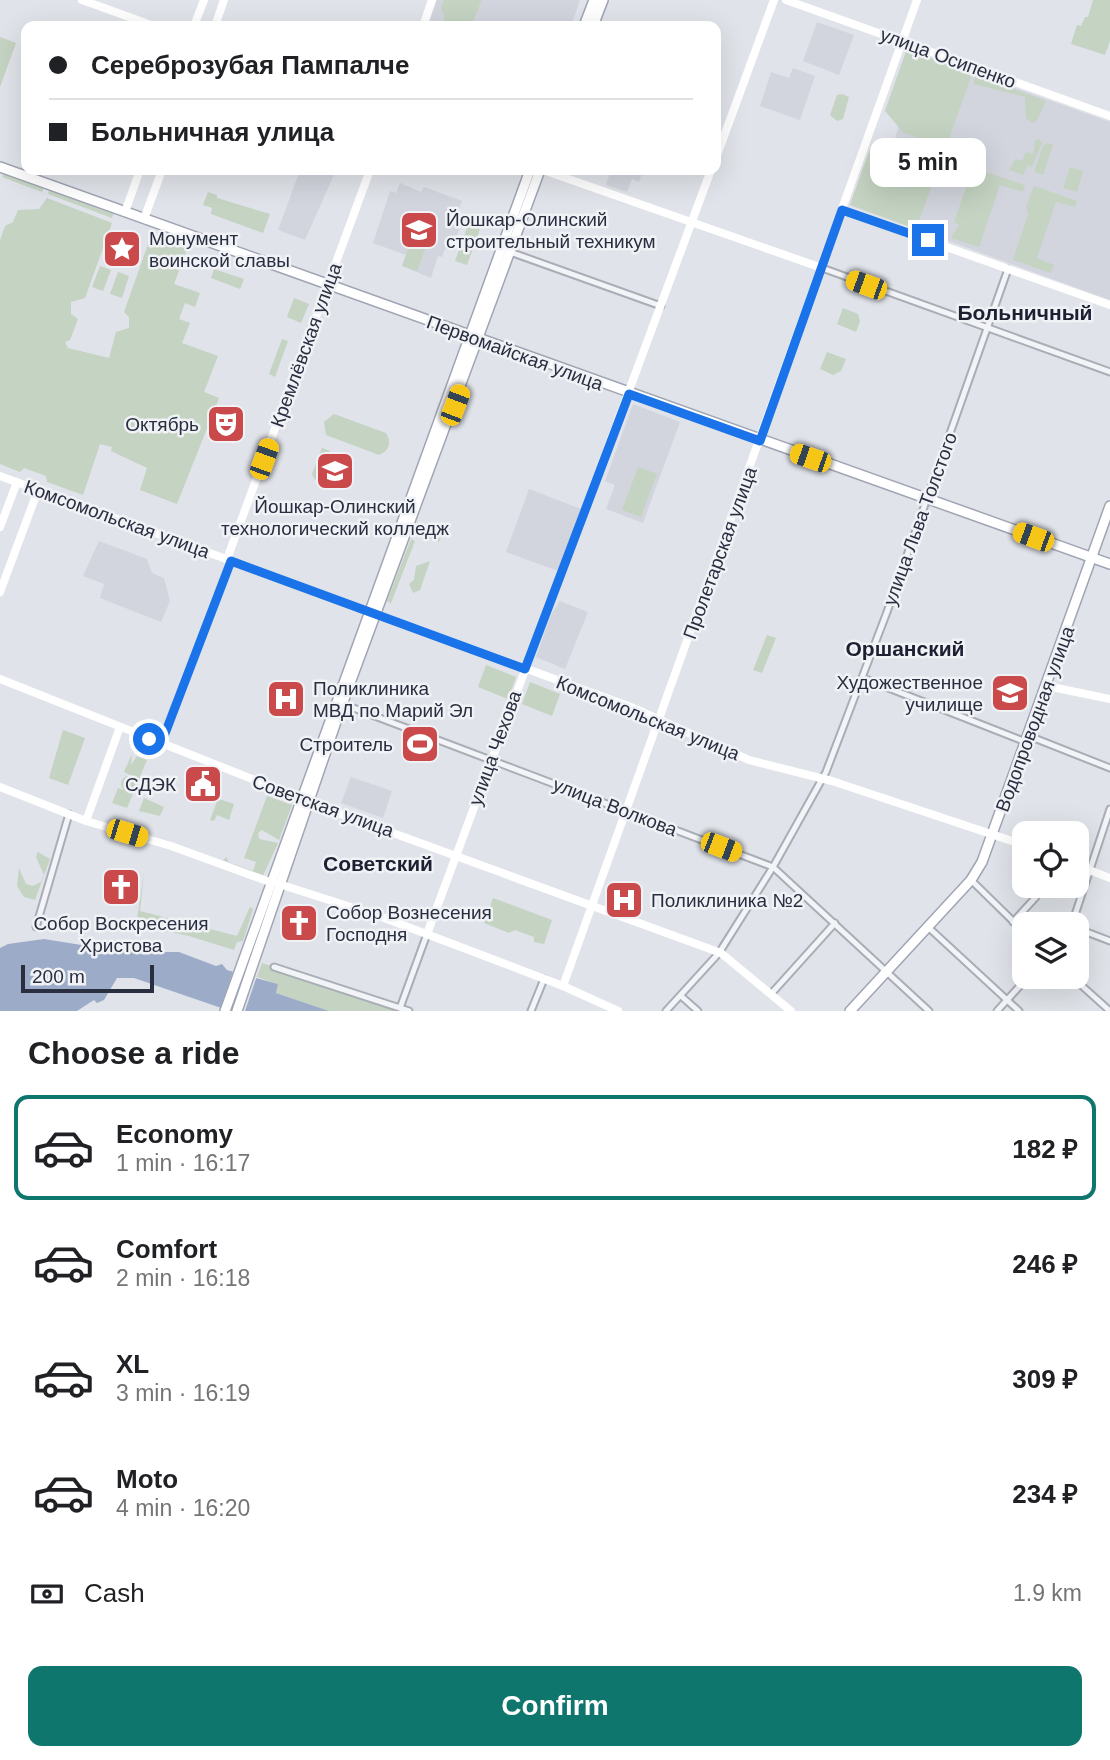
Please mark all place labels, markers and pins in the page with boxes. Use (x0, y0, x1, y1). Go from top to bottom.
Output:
school or university icon: Йошкар-Олинский строительный техникум (398, 209, 440, 251)
place label: Йошкар-Олинский строительный техникум (446, 209, 656, 252)
place icon: Монумент воинской славы (101, 228, 143, 270)
place label: Монумент воинской славы (149, 228, 290, 271)
theatre icon: Октябрь (205, 403, 247, 445)
place label: Октябрь (125, 414, 199, 435)
school or university icon: Йошкар-Олинский технологический колледж (314, 450, 356, 492)
place label: Йошкар-Олинский технологический колледж (221, 496, 449, 539)
place label: Художественное училище (836, 672, 983, 715)
school or university icon: Художественное училище (989, 672, 1031, 714)
hospital icon: Поликлиника МВД по Марий Эл (265, 678, 307, 720)
place label: Поликлиника МВД по Марий Эл (313, 678, 473, 721)
sports icon: Строитель (399, 723, 441, 765)
place label: Строитель (299, 734, 393, 755)
public building icon: СДЭК (182, 763, 224, 805)
place label: СДЭК (125, 774, 176, 795)
church icon: Собор Воскресения Христова (100, 866, 142, 908)
hospital icon: Поликлиника №2 (603, 879, 645, 921)
place label: Поликлиника №2 (651, 890, 803, 911)
church icon: Собор Вознесения Господня (278, 902, 320, 944)
place label: Собор Вознесения Господня (326, 902, 492, 945)
place label: Собор Воскресения Христова (33, 913, 209, 956)

